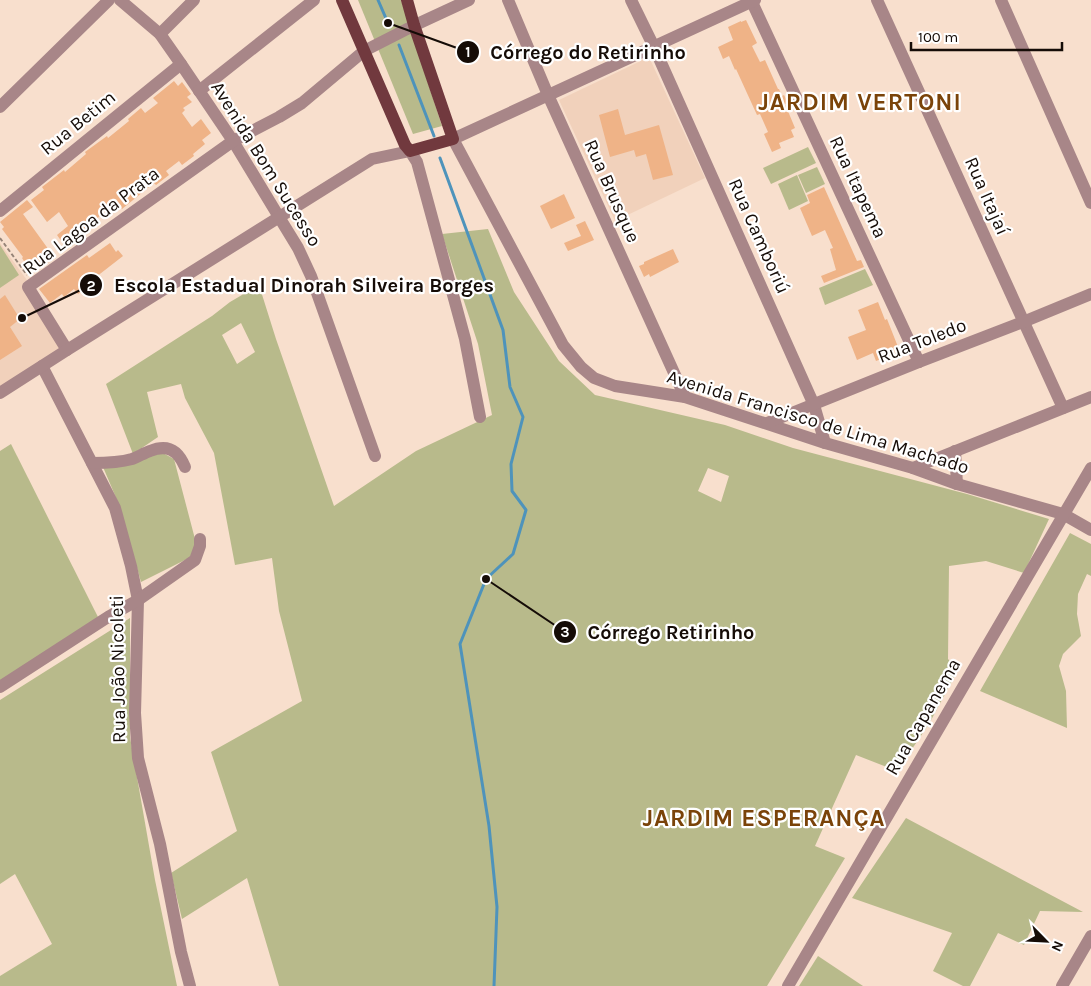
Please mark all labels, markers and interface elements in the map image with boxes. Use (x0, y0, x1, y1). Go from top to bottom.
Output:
scale bar (911, 20, 1062, 52)
text: 100 m (918, 28, 958, 46)
callout: Córrego do Retirinho (455, 34, 696, 69)
text: Córrego do Retirinho (490, 41, 686, 64)
text: 1 (465, 43, 471, 61)
street label: Avenida Bom Sucesso (206, 77, 326, 251)
street label: Rua Betim (36, 86, 120, 160)
district label: JARDIM VERTONI (758, 88, 962, 116)
street label: Rua Itapema (825, 132, 891, 242)
street label: Rua Brusque (579, 136, 645, 246)
street label: Rua Itajaí (960, 154, 1014, 239)
street label: Rua Lagoa da Prata (18, 162, 164, 280)
street label: Rua Camboriú (724, 175, 794, 297)
callout: Escola Estadual Dinorah Silveira Borges (79, 268, 504, 303)
text: Escola Estadual Dinorah Silveira Borges (114, 274, 494, 297)
text: 2 (86, 277, 96, 295)
street label: Rua Toledo (875, 314, 969, 368)
street label: Avenida Francisco de Lima Machado (664, 365, 972, 479)
street label: Rua João Nicoleti (106, 595, 130, 743)
callout: Córrego Retirinho (552, 615, 764, 650)
text: Córrego Retirinho (588, 621, 754, 644)
text: 3 (560, 623, 570, 641)
street label: Rua Capanema (881, 655, 965, 779)
district label: JARDIM ESPERANÇA (642, 804, 886, 832)
north arrow (1021, 916, 1071, 966)
text: N (1048, 938, 1067, 954)

